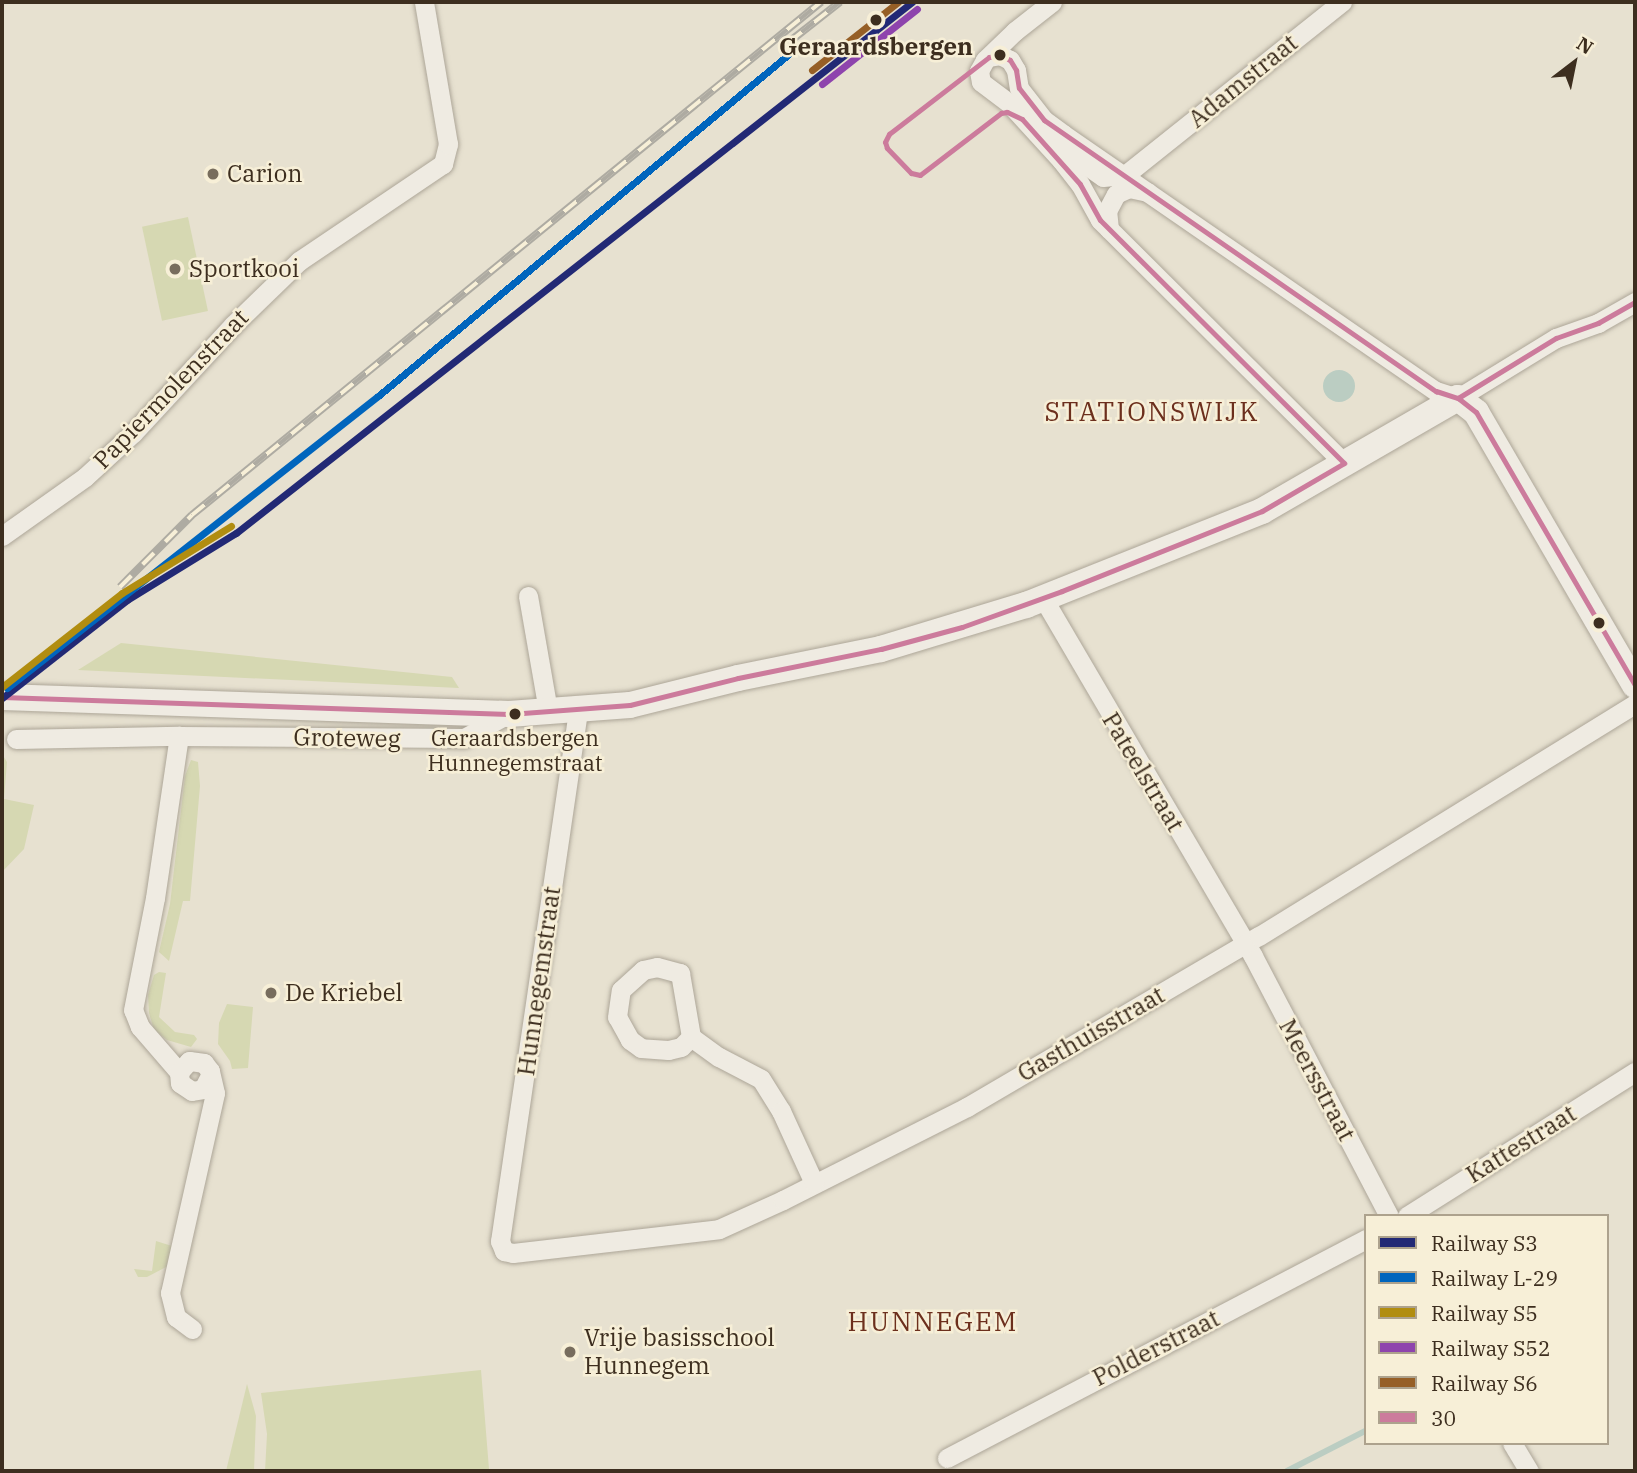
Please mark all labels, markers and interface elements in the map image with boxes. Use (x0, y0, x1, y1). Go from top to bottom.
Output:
marker: Geraardsbergen (866, 10, 886, 30)
street label: Adamstraat (1183, 28, 1303, 134)
north arrow (1539, 28, 1609, 98)
text: N (1572, 31, 1598, 59)
place label: Geraardsbergen (779, 33, 973, 61)
unlabelled marker (993, 48, 1007, 62)
place label: Carion (227, 160, 303, 188)
marker: Carion (205, 166, 221, 182)
place label: Sportkooi (189, 255, 299, 283)
marker: Sportkooi (167, 261, 183, 277)
street label: Papiermolenstraat (88, 303, 254, 475)
district label: STATIONSWIJK (1046, 396, 1258, 428)
unlabelled marker (1592, 616, 1606, 630)
marker: Geraardsbergen Hunnegemstraat (508, 707, 522, 721)
street label: Pateelstraat (1096, 707, 1190, 837)
street label: Groteweg (293, 723, 401, 753)
place label: Geraardsbergen Hunnegemstraat (427, 724, 603, 776)
street label: Hunnegemstraat (511, 884, 567, 1078)
place label: De Kriebel (285, 979, 403, 1007)
street label: Gasthuisstraat (1012, 980, 1170, 1088)
marker: De Kriebel (263, 985, 279, 1001)
street label: Meersstraat (1273, 1014, 1361, 1146)
street label: Kattestraat (1461, 1099, 1581, 1189)
legend (1364, 1214, 1609, 1445)
text: Railway S3 (1431, 1229, 1538, 1257)
text: Railway L-29 (1431, 1264, 1558, 1292)
text: Railway S5 (1431, 1299, 1538, 1327)
street label: Polderstraat (1088, 1304, 1224, 1392)
district label: HUNNEGEM (849, 1306, 1017, 1338)
place label: Vrije basisschool Hunnegem (584, 1324, 775, 1380)
text: Railway S52 (1431, 1334, 1551, 1362)
marker: Vrije basisschool Hunnegem (562, 1344, 578, 1360)
text: Railway S6 (1431, 1369, 1538, 1397)
text: 30 (1431, 1404, 1456, 1432)

